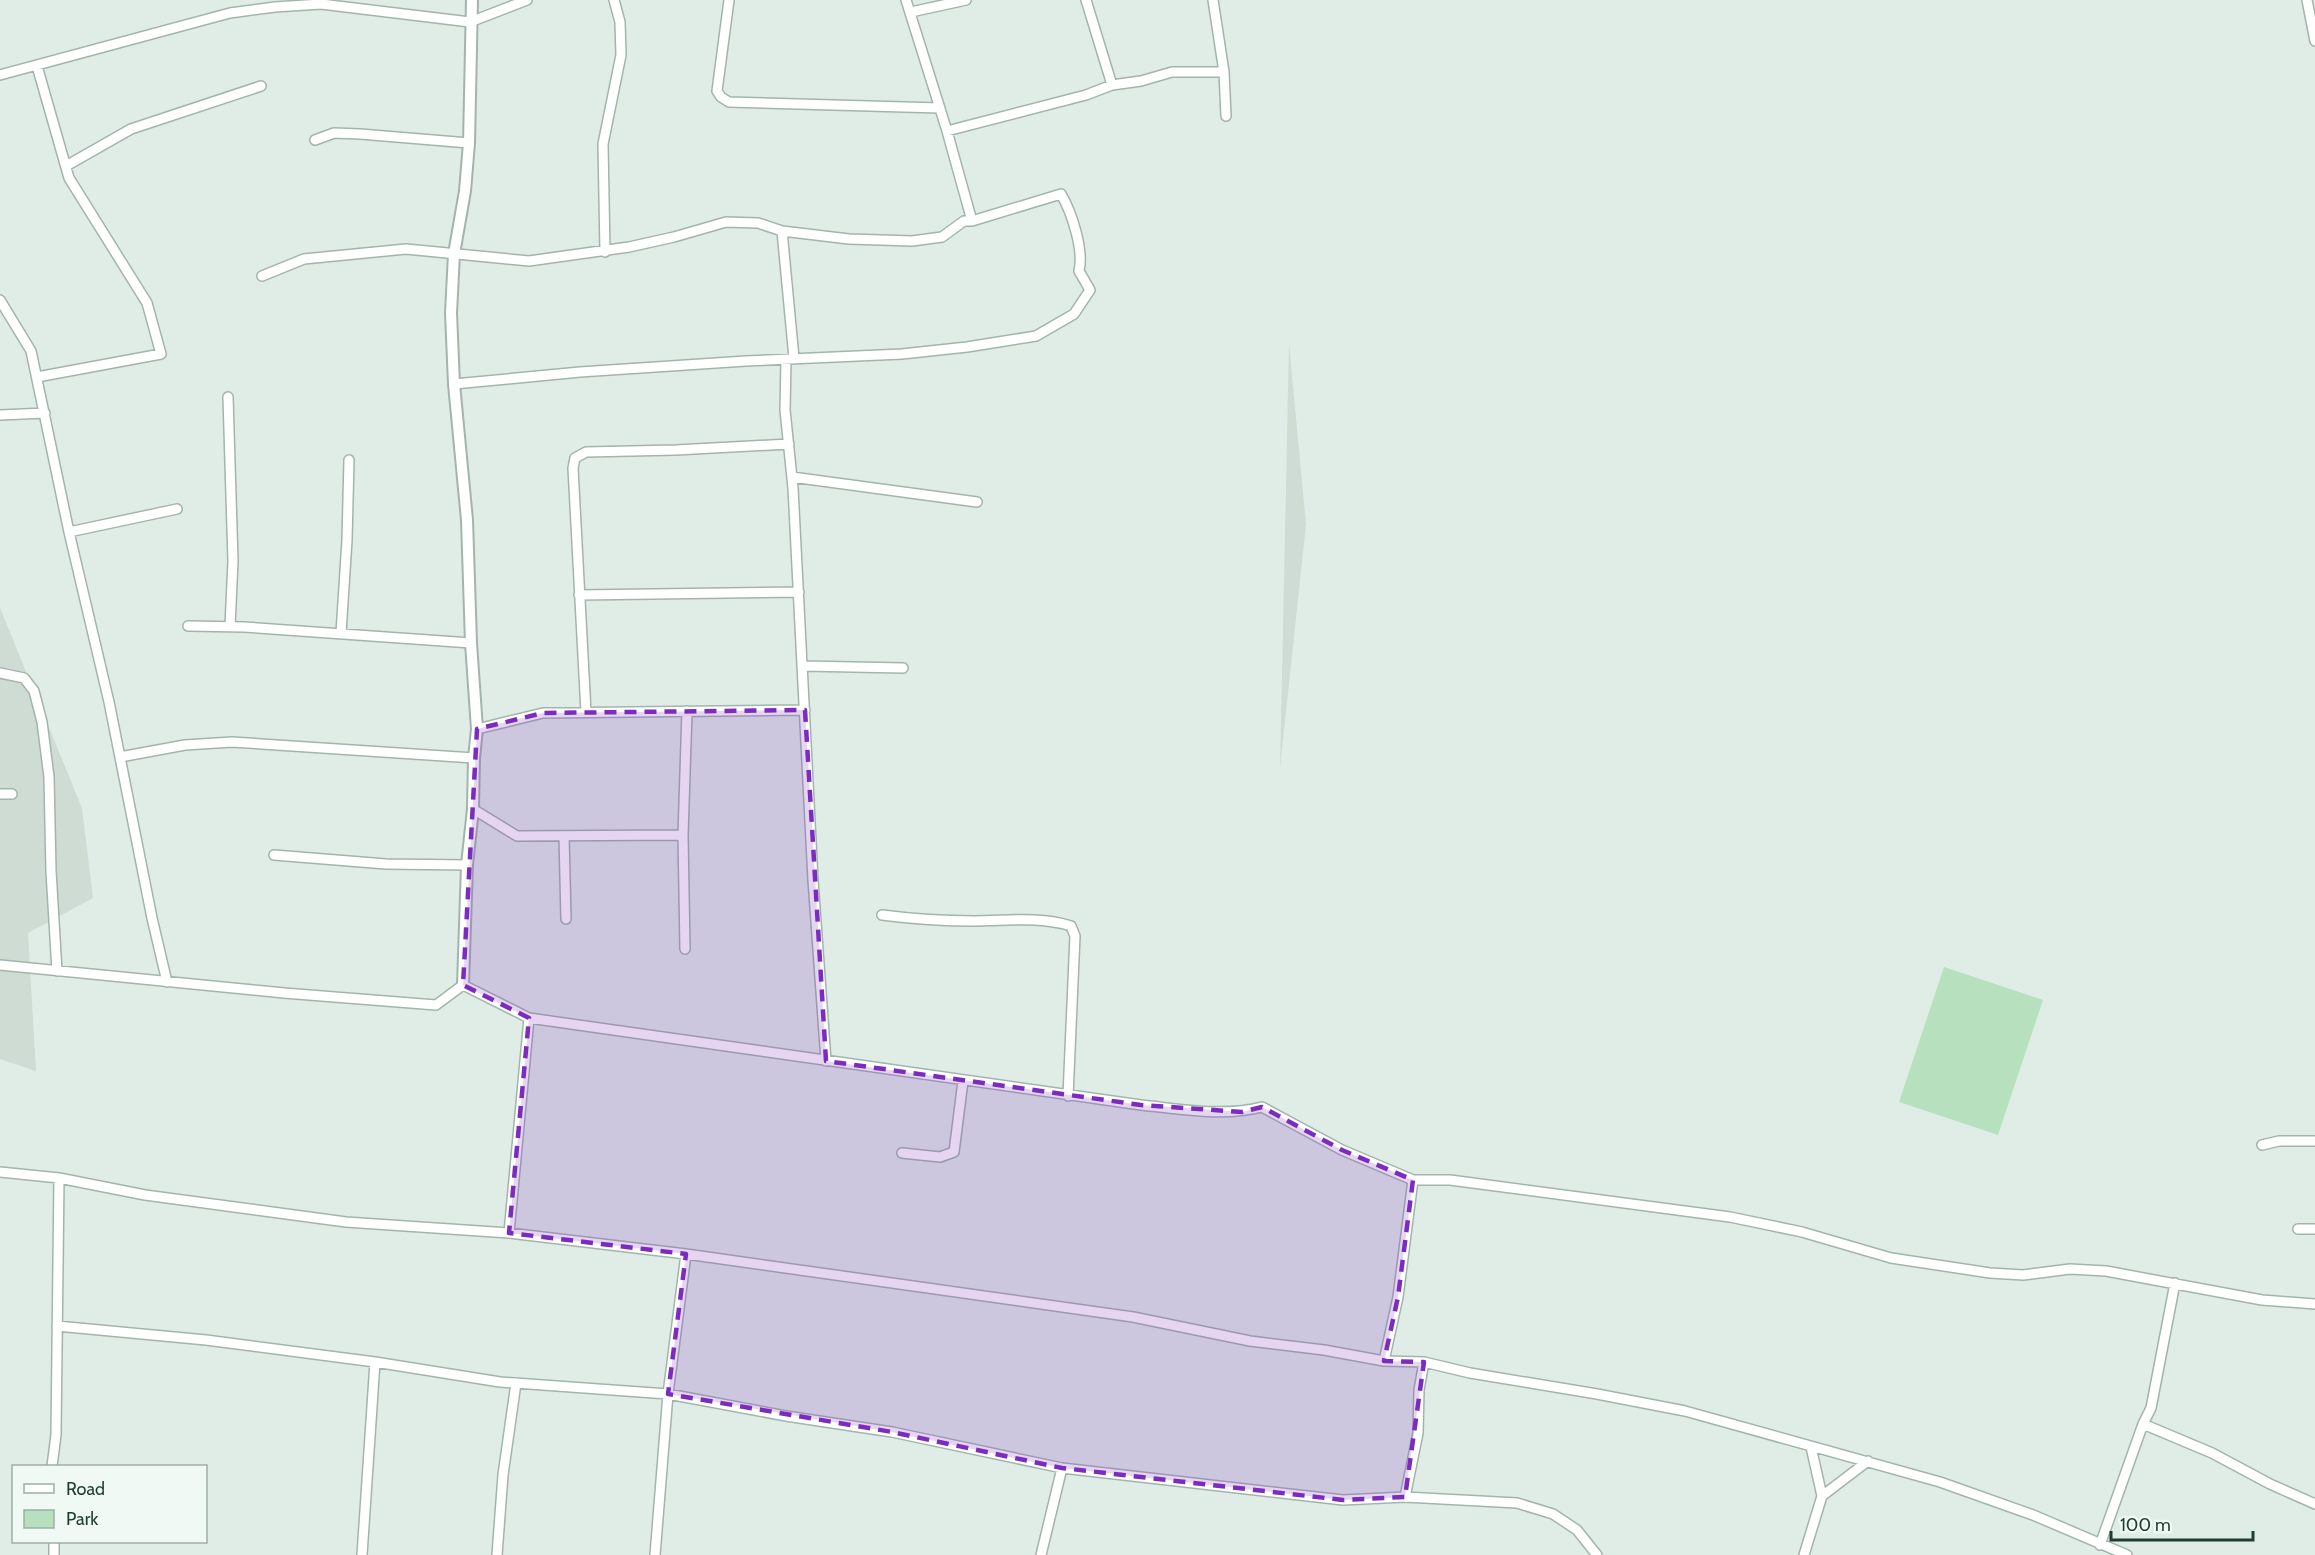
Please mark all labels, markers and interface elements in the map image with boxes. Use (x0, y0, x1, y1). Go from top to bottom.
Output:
legend (12, 1465, 207, 1543)
text: Road (66, 1478, 105, 1500)
scale bar (2111, 1504, 2254, 1542)
text: Park (66, 1508, 99, 1530)
text: 100 m (2120, 1514, 2171, 1536)

